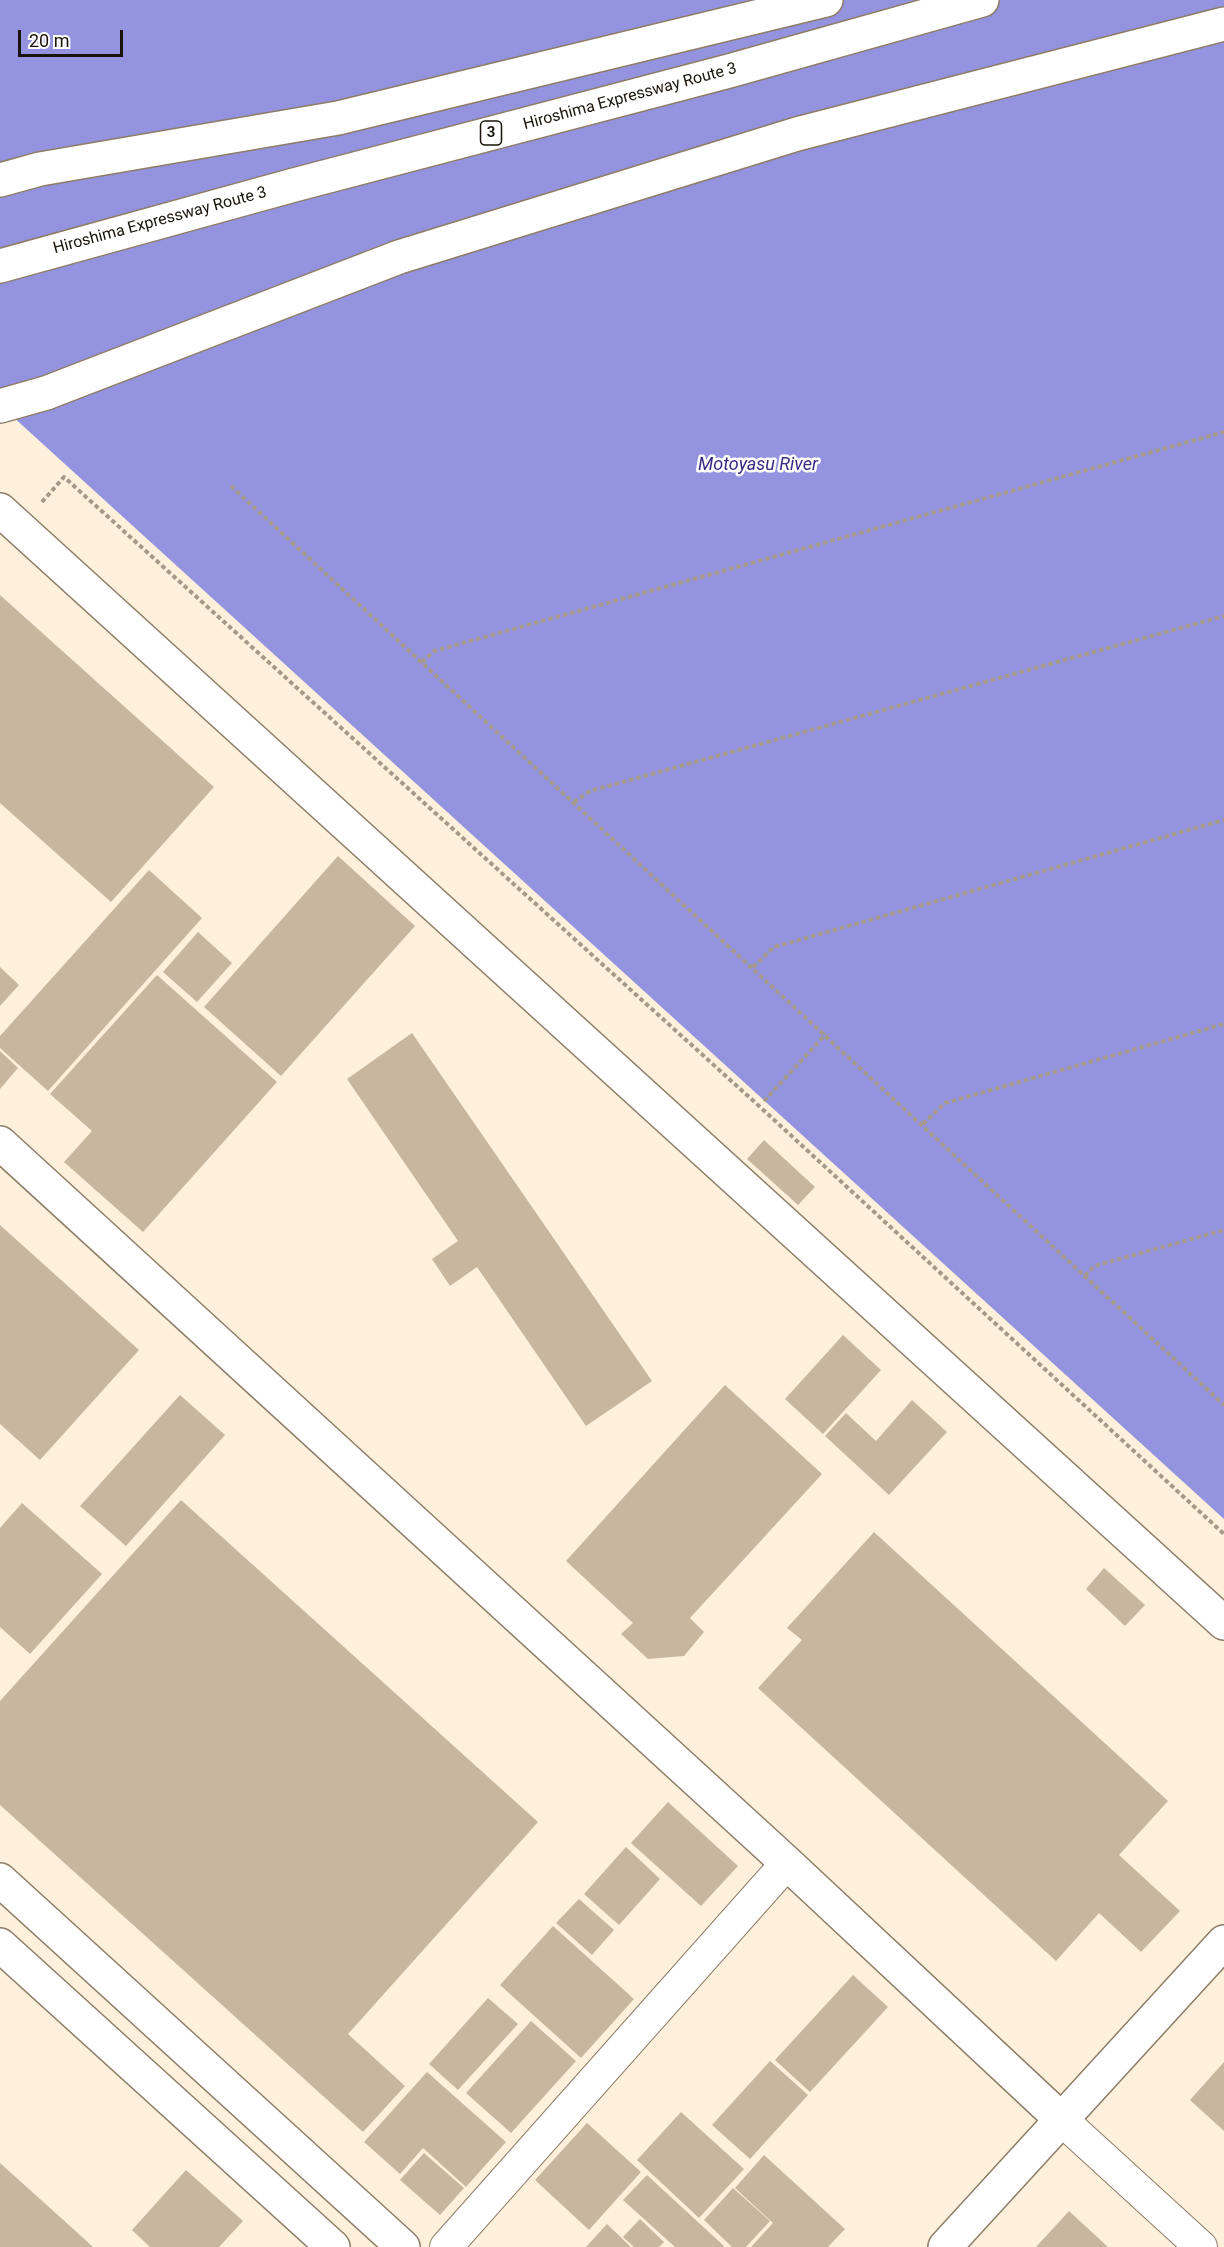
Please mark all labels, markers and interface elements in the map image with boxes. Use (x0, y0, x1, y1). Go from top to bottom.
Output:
scale bar (21, 18, 126, 56)
text: 20 m (29, 30, 69, 51)
street label: Hiroshima Expressway Route 3 (521, 59, 739, 135)
road number: 3 (480, 121, 502, 145)
street label: Hiroshima Expressway Route 3 (51, 183, 269, 259)
water label: Motoyasu River (698, 454, 818, 476)

